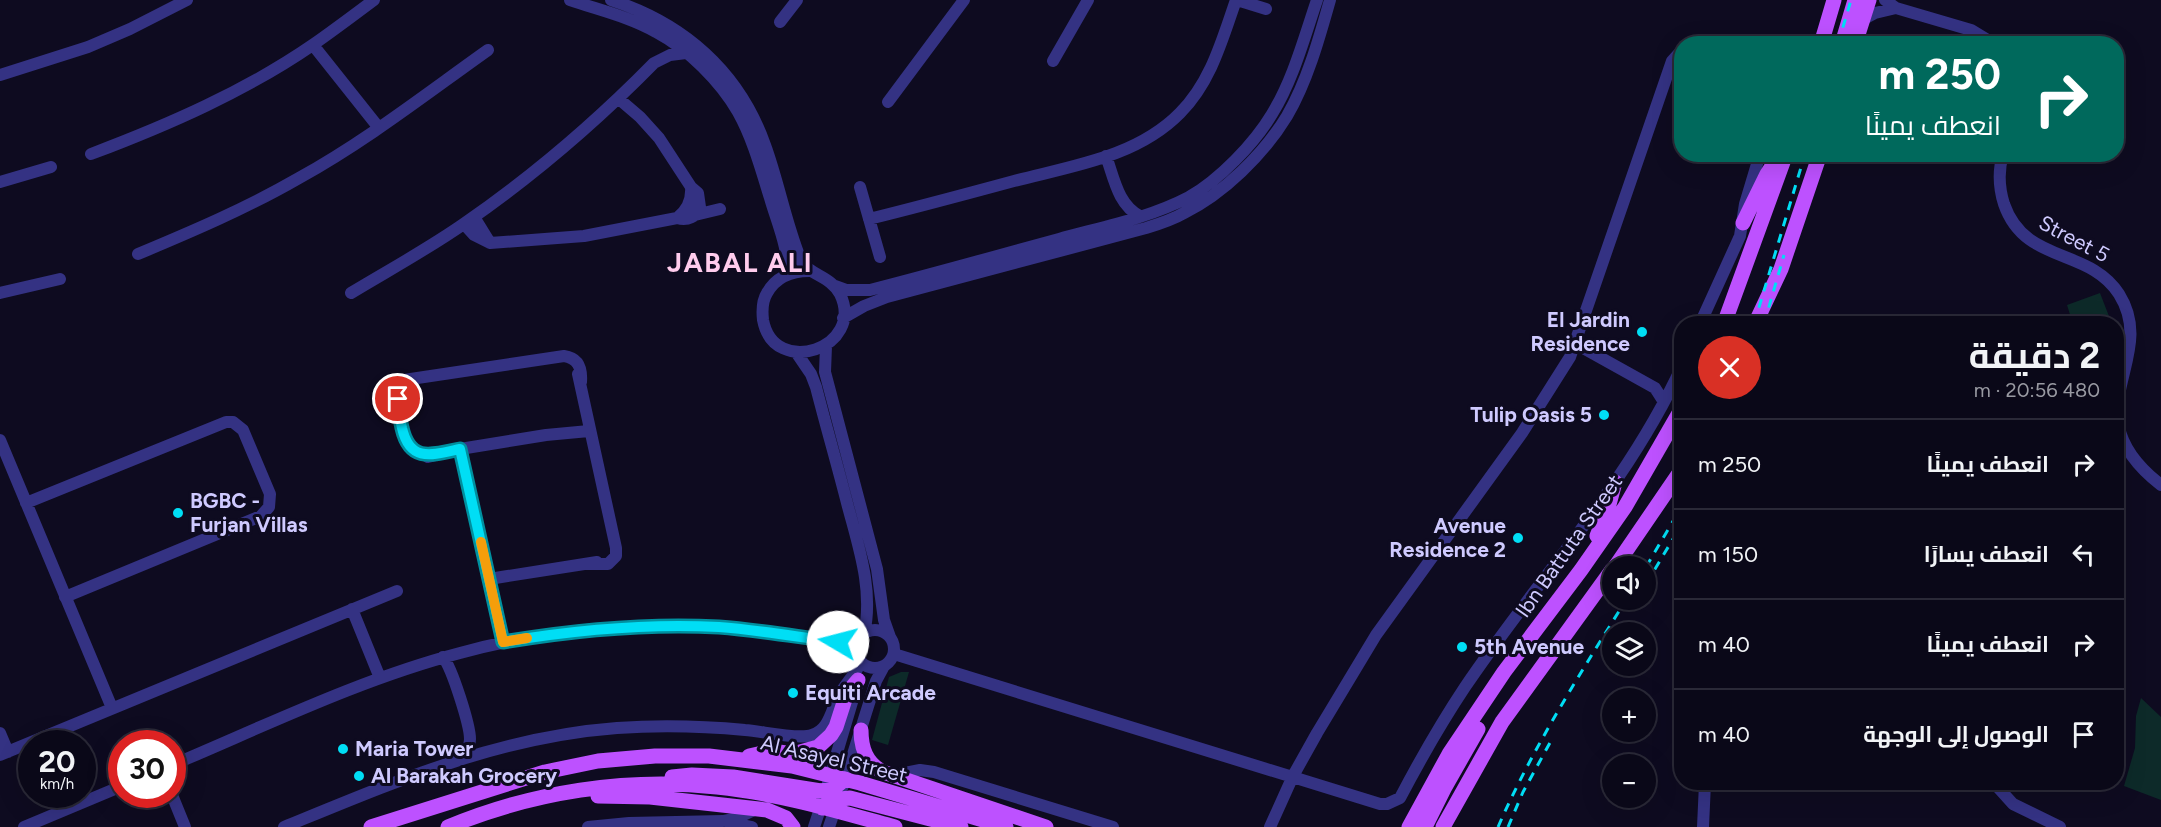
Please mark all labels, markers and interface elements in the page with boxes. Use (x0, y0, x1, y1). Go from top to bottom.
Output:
text: 250 m (1878, 49, 2001, 100)
icon: right (2022, 60, 2100, 138)
text: انعطف يمينًا (1865, 109, 2001, 142)
street label: Street 5 (2035, 210, 2114, 267)
district label: JABAL ALI (667, 246, 813, 279)
place label: El Jardin Residence (1530, 307, 1630, 356)
marker: El Jardin Residence (1635, 325, 1649, 339)
text: 2 دقيقة (1969, 334, 2100, 377)
button: close (1698, 336, 1761, 399)
pin (372, 373, 423, 424)
text: 480 m · 20:56 (1974, 378, 2100, 402)
icon: arrive (381, 382, 414, 415)
place label: Tulip Oasis 5 (1470, 402, 1592, 427)
marker: Tulip Oasis 5 (1597, 408, 1611, 422)
icon: right (2067, 448, 2100, 481)
text: 250 m (1698, 451, 1761, 478)
text: انعطف يمينًا (1926, 451, 2049, 478)
street label: Ibn Battuta Street (1510, 469, 1627, 622)
place label: BGBC - Furjan Villas (190, 488, 308, 537)
marker: BGBC - Furjan Villas (171, 506, 185, 520)
place label: Avenue Residence 2 (1389, 513, 1506, 562)
marker: Avenue Residence 2 (1511, 531, 1525, 545)
icon: left (2067, 538, 2100, 571)
text: 150 m (1698, 541, 1758, 568)
text: انعطف يسارًا (1924, 541, 2049, 568)
map controls (1602, 556, 1656, 808)
button: sound (1602, 556, 1656, 610)
position arrow (806, 610, 870, 674)
button: layers (1602, 622, 1656, 676)
icon: right (2067, 628, 2100, 661)
text: 40 m (1698, 631, 1750, 658)
text: انعطف يمينًا (1926, 631, 2049, 658)
place label: 5th Avenue (1474, 634, 1585, 659)
marker: 5th Avenue (1455, 640, 1469, 654)
place label: Equiti Arcade (805, 680, 936, 705)
marker: Equiti Arcade (786, 686, 800, 700)
button: + (1602, 688, 1656, 742)
icon: arrive (2067, 718, 2100, 751)
text: 40 m (1698, 721, 1750, 748)
text: الوصول إلى الوجهة (1863, 721, 2049, 748)
speed limit sign: 30 (108, 730, 186, 808)
street label: Al Asayel Street (758, 730, 910, 788)
place label: Maria Tower (355, 736, 473, 761)
marker: Maria Tower (336, 742, 350, 756)
text: 20 (39, 743, 75, 780)
button: − (1602, 754, 1656, 808)
place label: Al Barakah Grocery (371, 763, 558, 788)
marker: Al Barakah Grocery (352, 769, 366, 783)
text: km/h (40, 775, 74, 793)

